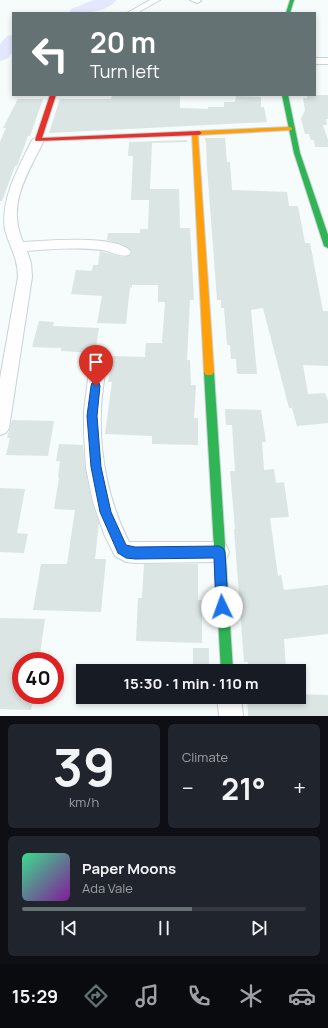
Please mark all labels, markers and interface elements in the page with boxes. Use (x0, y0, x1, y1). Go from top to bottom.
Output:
text: 20 m (90, 23, 156, 61)
icon: left (24, 28, 76, 80)
text: Turn left (90, 59, 160, 83)
pin (79, 345, 113, 386)
icon: arrive (85, 351, 107, 373)
position arrow (201, 586, 243, 628)
speed limit sign: 40 (12, 652, 64, 704)
text: 15:30 · 1 min · 110 m (123, 673, 259, 694)
text: 39 (53, 731, 115, 802)
text: Climate (182, 748, 228, 766)
text: 21° (221, 768, 266, 809)
text: − (182, 773, 194, 803)
text: + (293, 773, 306, 803)
text: km/h (69, 793, 99, 811)
text: Paper Moons (82, 858, 176, 879)
text: Ada Vale (82, 879, 133, 897)
icon: previous (58, 917, 80, 939)
icon: pause (153, 917, 175, 939)
icon: next (248, 917, 270, 939)
icon: directions (82, 982, 110, 1010)
icon: music (133, 982, 161, 1010)
icon: phone (185, 982, 213, 1010)
icon: climate (237, 982, 265, 1010)
icon: car (288, 982, 316, 1010)
text: 15:29 (12, 984, 58, 1008)

